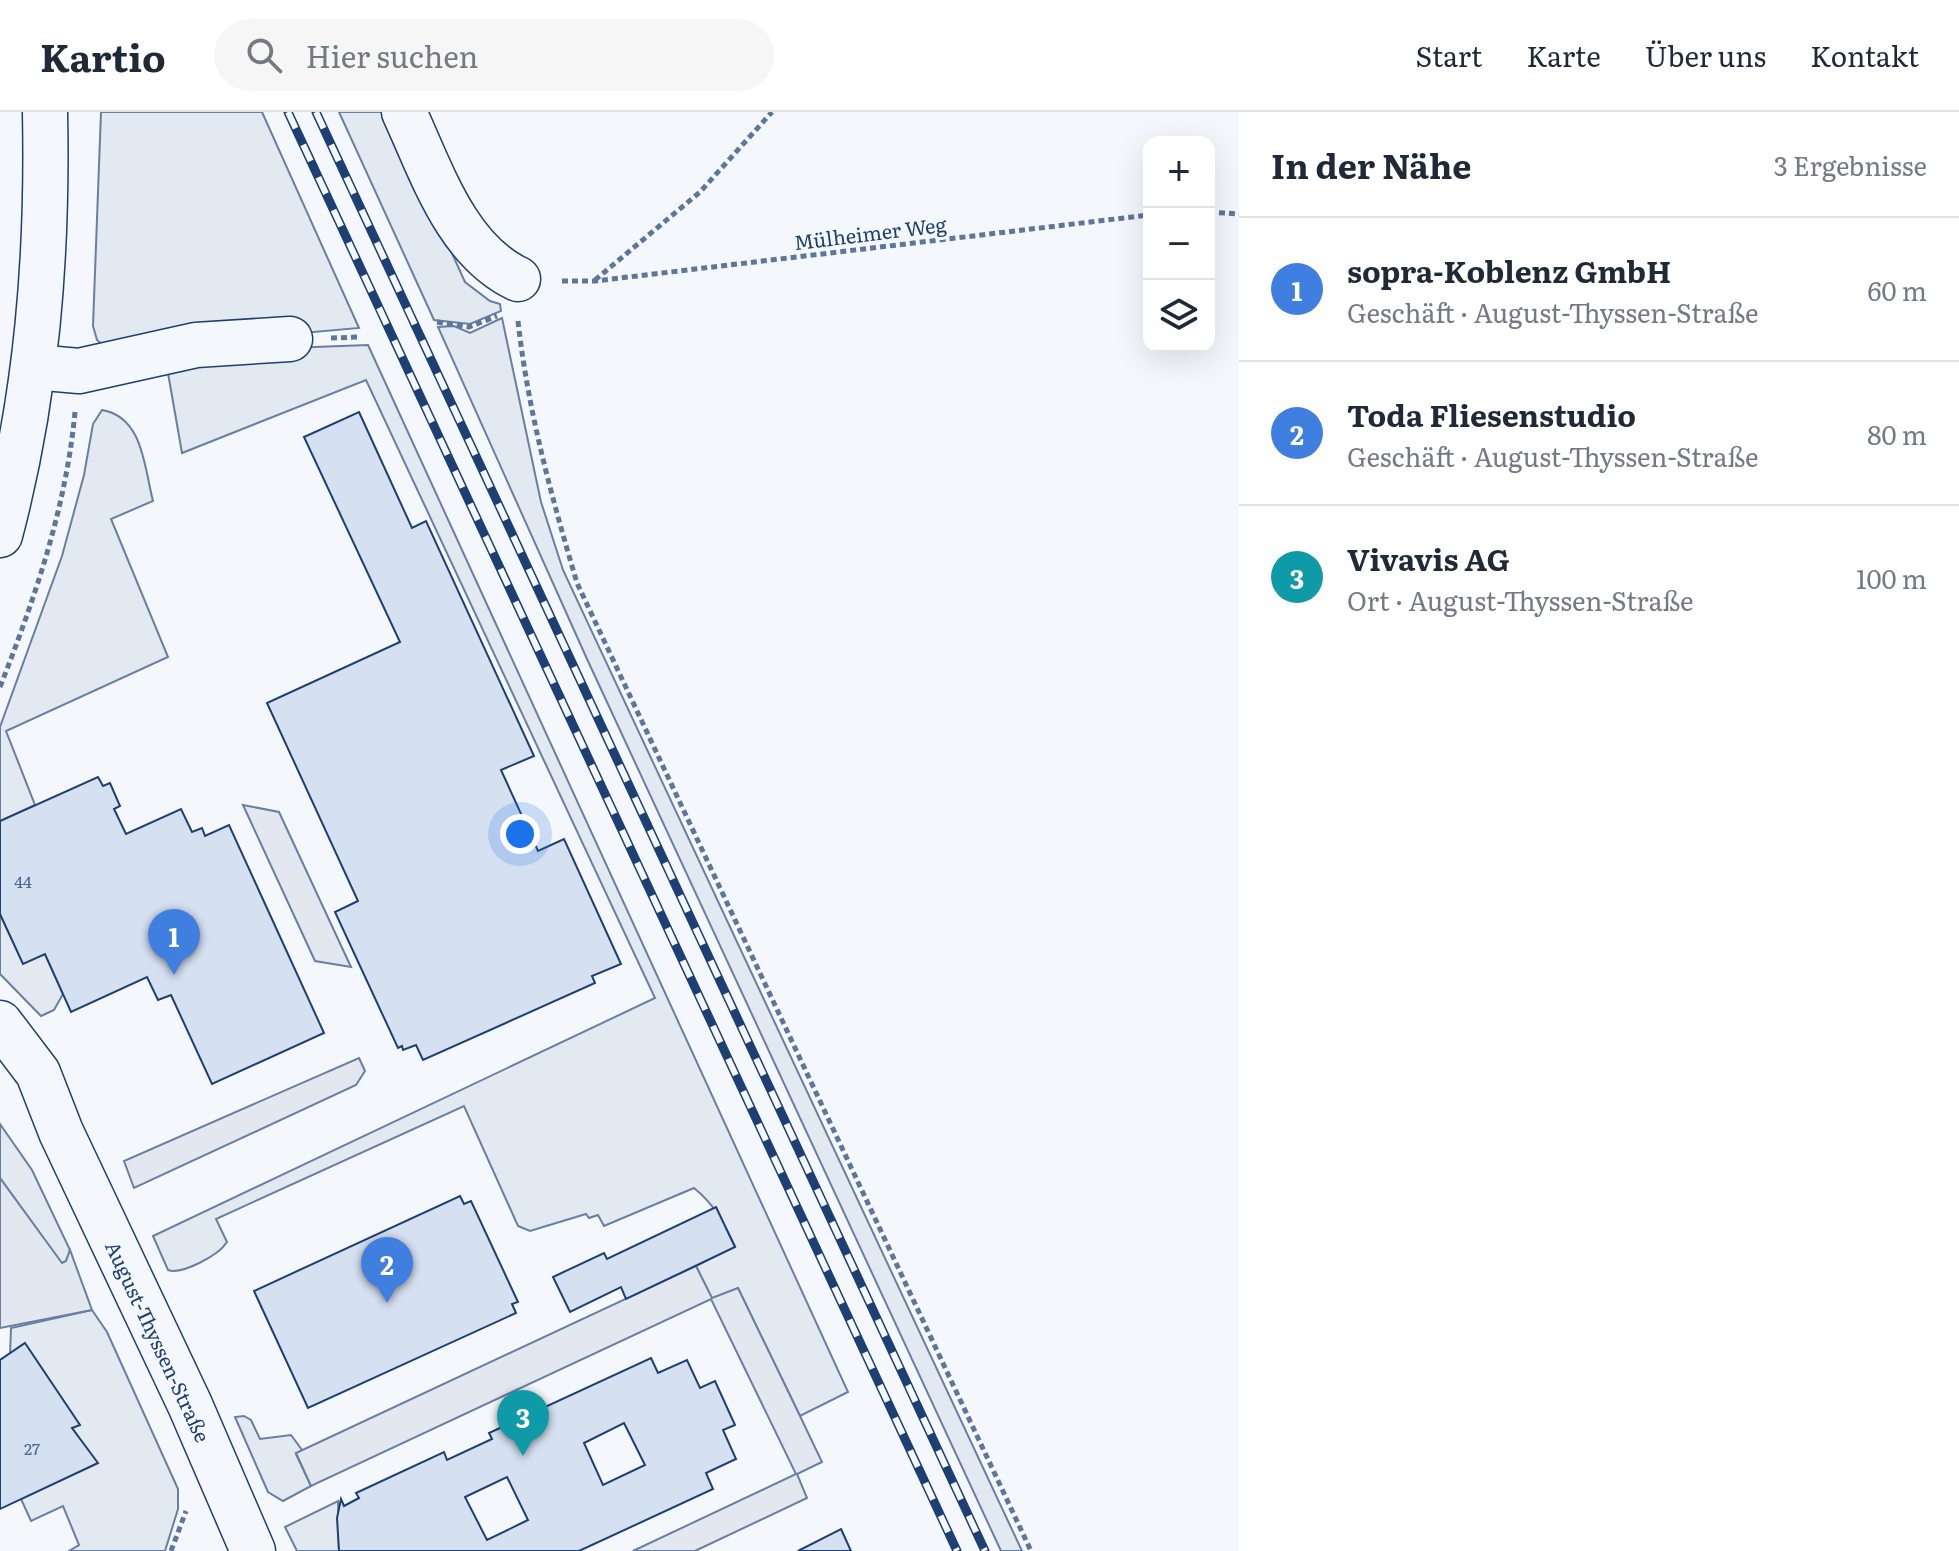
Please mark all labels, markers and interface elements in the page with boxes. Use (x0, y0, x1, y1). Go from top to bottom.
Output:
search box (214, 19, 774, 91)
text: Kartio (40, 27, 166, 84)
icon: search (242, 33, 286, 77)
text: Hier suchen (306, 33, 478, 77)
text: Start (1416, 34, 1482, 76)
text: Karte (1526, 34, 1601, 76)
text: Über uns (1645, 34, 1766, 76)
text: Kontakt (1810, 34, 1919, 76)
map controls (1143, 136, 1215, 352)
button: + (1143, 136, 1215, 208)
text: In der Nähe (1271, 139, 1471, 189)
text: 3 Ergebnisse (1774, 145, 1927, 184)
street label: Mülheimer Weg (792, 208, 949, 256)
button: − (1143, 208, 1215, 280)
text: sopra-Koblenz GmbH (1347, 248, 1671, 292)
text: 1 (1292, 270, 1302, 309)
text: 60 m (1868, 270, 1927, 309)
button: layers (1143, 280, 1215, 352)
text: Geschäft · August-Thyssen-Straße (1347, 292, 1759, 331)
text: Toda Fliesenstudio (1347, 392, 1636, 436)
text: 2 (1290, 414, 1304, 453)
text: 80 m (1867, 414, 1927, 453)
text: Geschäft · August-Thyssen-Straße (1347, 436, 1759, 475)
text: Vivavis AG (1347, 536, 1510, 580)
text: 3 (1290, 558, 1304, 597)
text: 100 m (1856, 558, 1927, 597)
text: Ort · August-Thyssen-Straße (1347, 580, 1694, 619)
your location (500, 814, 540, 854)
house number: 44 (14, 869, 32, 893)
pin: 1 (148, 909, 200, 975)
street label: August-Thyssen-Straße (99, 1235, 219, 1447)
pin: 2 (361, 1237, 413, 1303)
pin: 3 (497, 1390, 549, 1456)
house number: 27 (24, 1436, 40, 1460)

